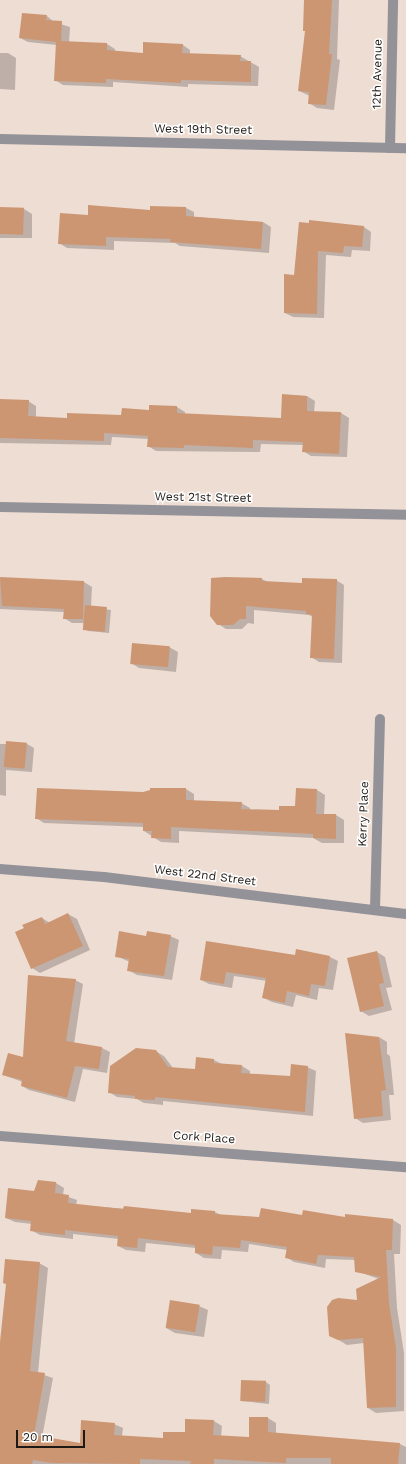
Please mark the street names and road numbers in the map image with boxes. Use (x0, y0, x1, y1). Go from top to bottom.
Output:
street label: 12th Avenue (370, 39, 386, 109)
street label: West 19th Street (154, 122, 252, 138)
street label: West 21st Street (155, 490, 251, 506)
street label: Kerry Place (356, 781, 372, 847)
street label: West 22nd Street (153, 863, 257, 889)
street label: Cork Place (172, 1129, 236, 1147)

